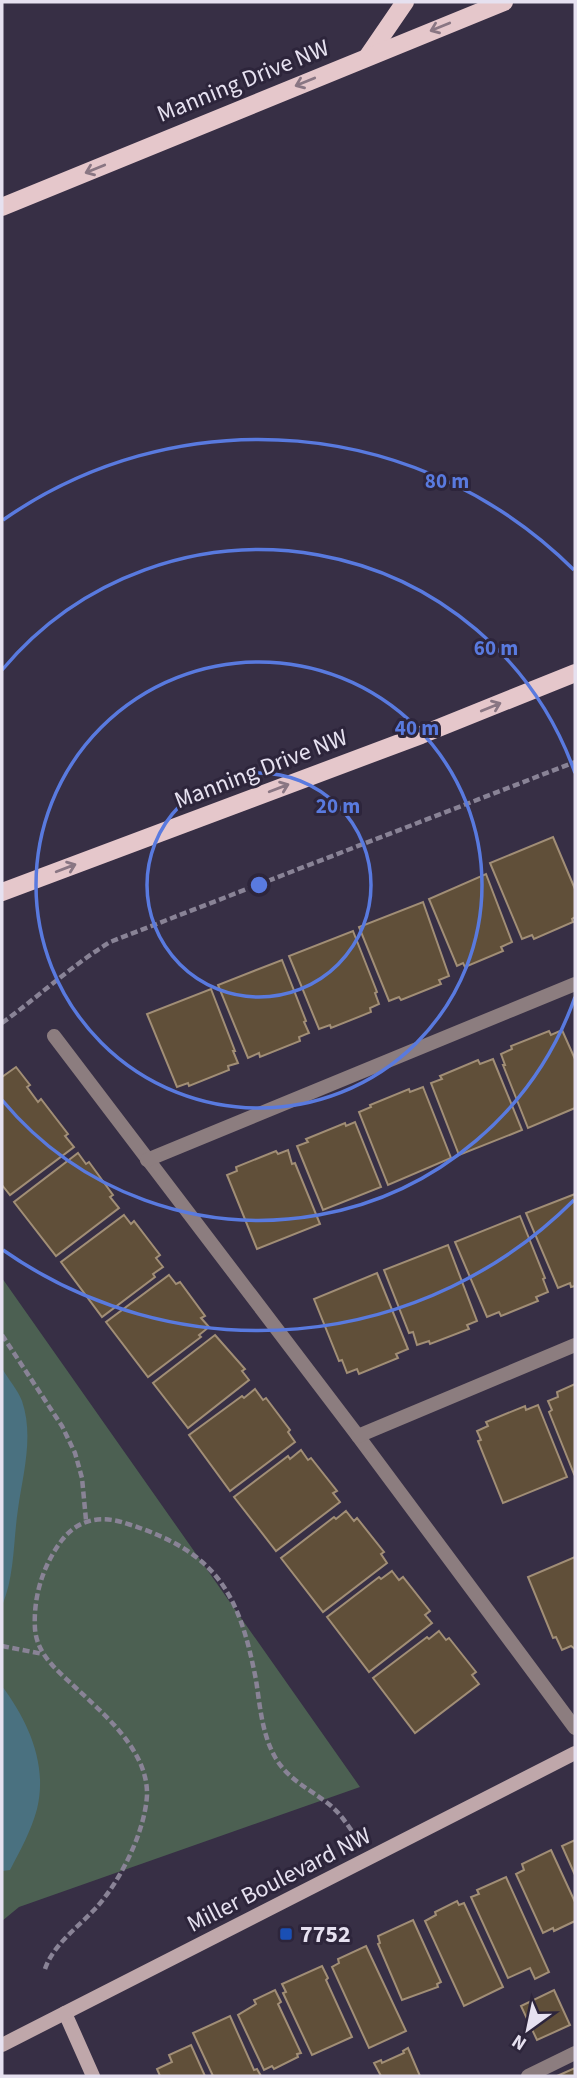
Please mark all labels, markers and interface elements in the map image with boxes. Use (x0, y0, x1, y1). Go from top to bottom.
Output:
one-way arrow (430, 22, 452, 35)
street label: Manning Drive NW (152, 30, 334, 131)
one-way arrow (295, 77, 316, 90)
one-way arrow (84, 163, 106, 176)
text: 80 m (425, 466, 469, 496)
text: 60 m (474, 633, 518, 663)
one-way arrow (480, 699, 501, 712)
text: 40 m (395, 713, 439, 743)
street label: Manning Drive NW (169, 720, 353, 818)
one-way arrow (267, 781, 289, 793)
text: 20 m (316, 791, 360, 821)
one-way arrow (54, 861, 76, 873)
centre of rings (247, 873, 271, 897)
street label: Miller Boulevard NW (181, 1818, 377, 1942)
place label: 7752 (300, 1917, 351, 1952)
marker: 7752 (278, 1926, 294, 1942)
north arrow (493, 1994, 563, 2064)
text: N (507, 2027, 532, 2057)

